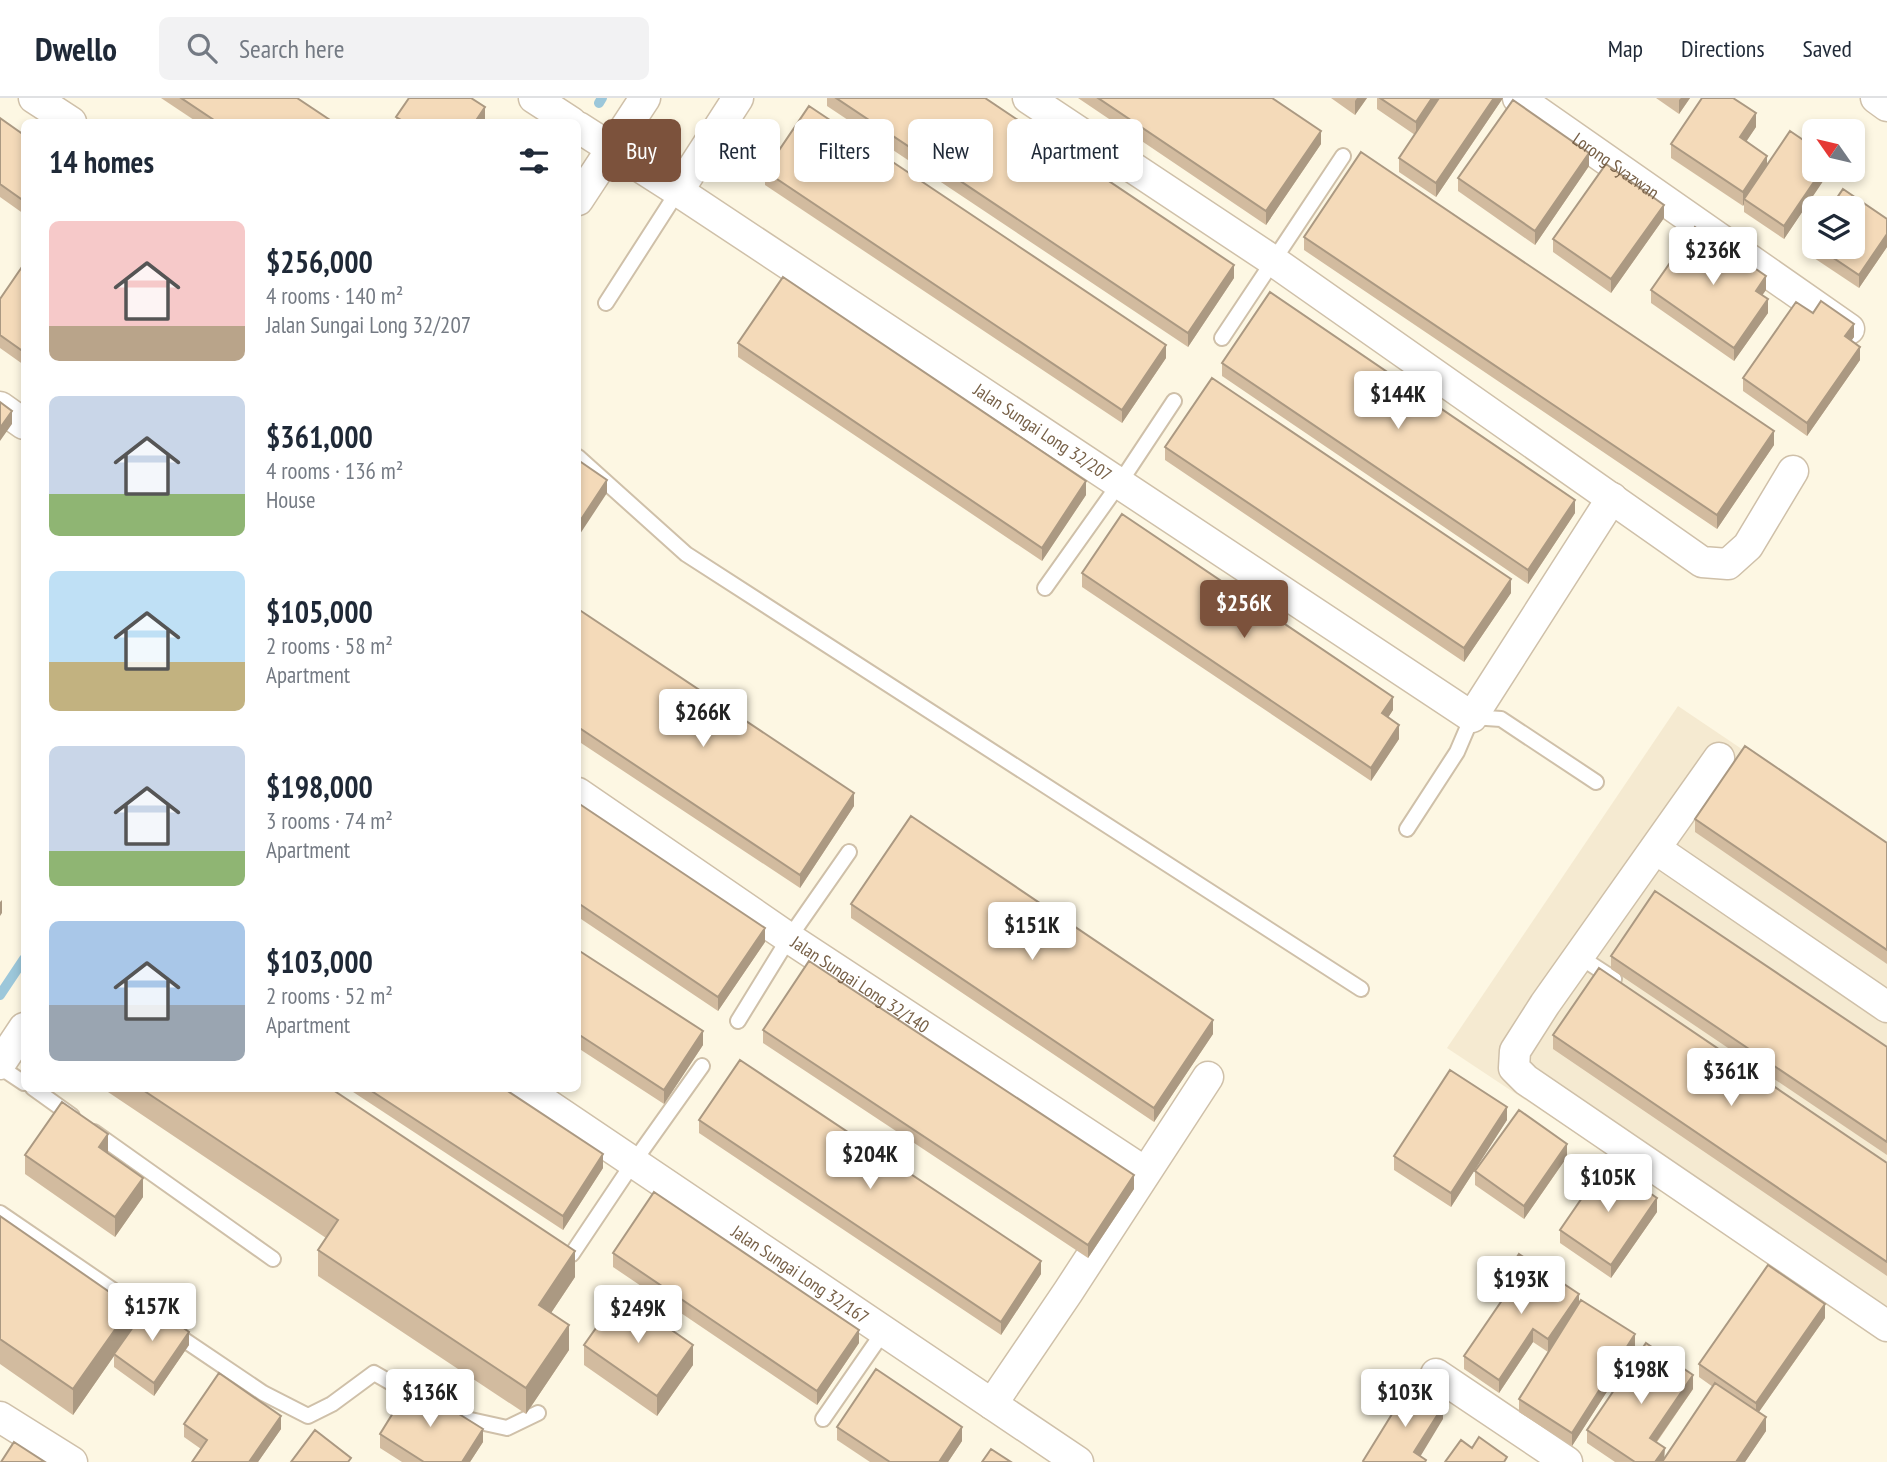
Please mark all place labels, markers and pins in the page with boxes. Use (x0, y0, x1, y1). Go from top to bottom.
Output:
pin: $236K (1664, 228, 1762, 287)
pin: $144K (1349, 372, 1447, 431)
pin: $256K (1195, 580, 1293, 640)
pin: $266K (654, 690, 752, 749)
pin: $151K (983, 902, 1081, 962)
pin: $361K (1682, 1048, 1780, 1108)
pin: $204K (821, 1132, 919, 1191)
pin: $105K (1559, 1154, 1657, 1214)
pin: $193K (1472, 1256, 1570, 1316)
pin: $157K (103, 1284, 201, 1343)
pin: $249K (589, 1286, 687, 1345)
pin: $198K (1592, 1346, 1690, 1406)
pin: $136K (381, 1370, 479, 1429)
pin: $103K (1356, 1370, 1454, 1429)

